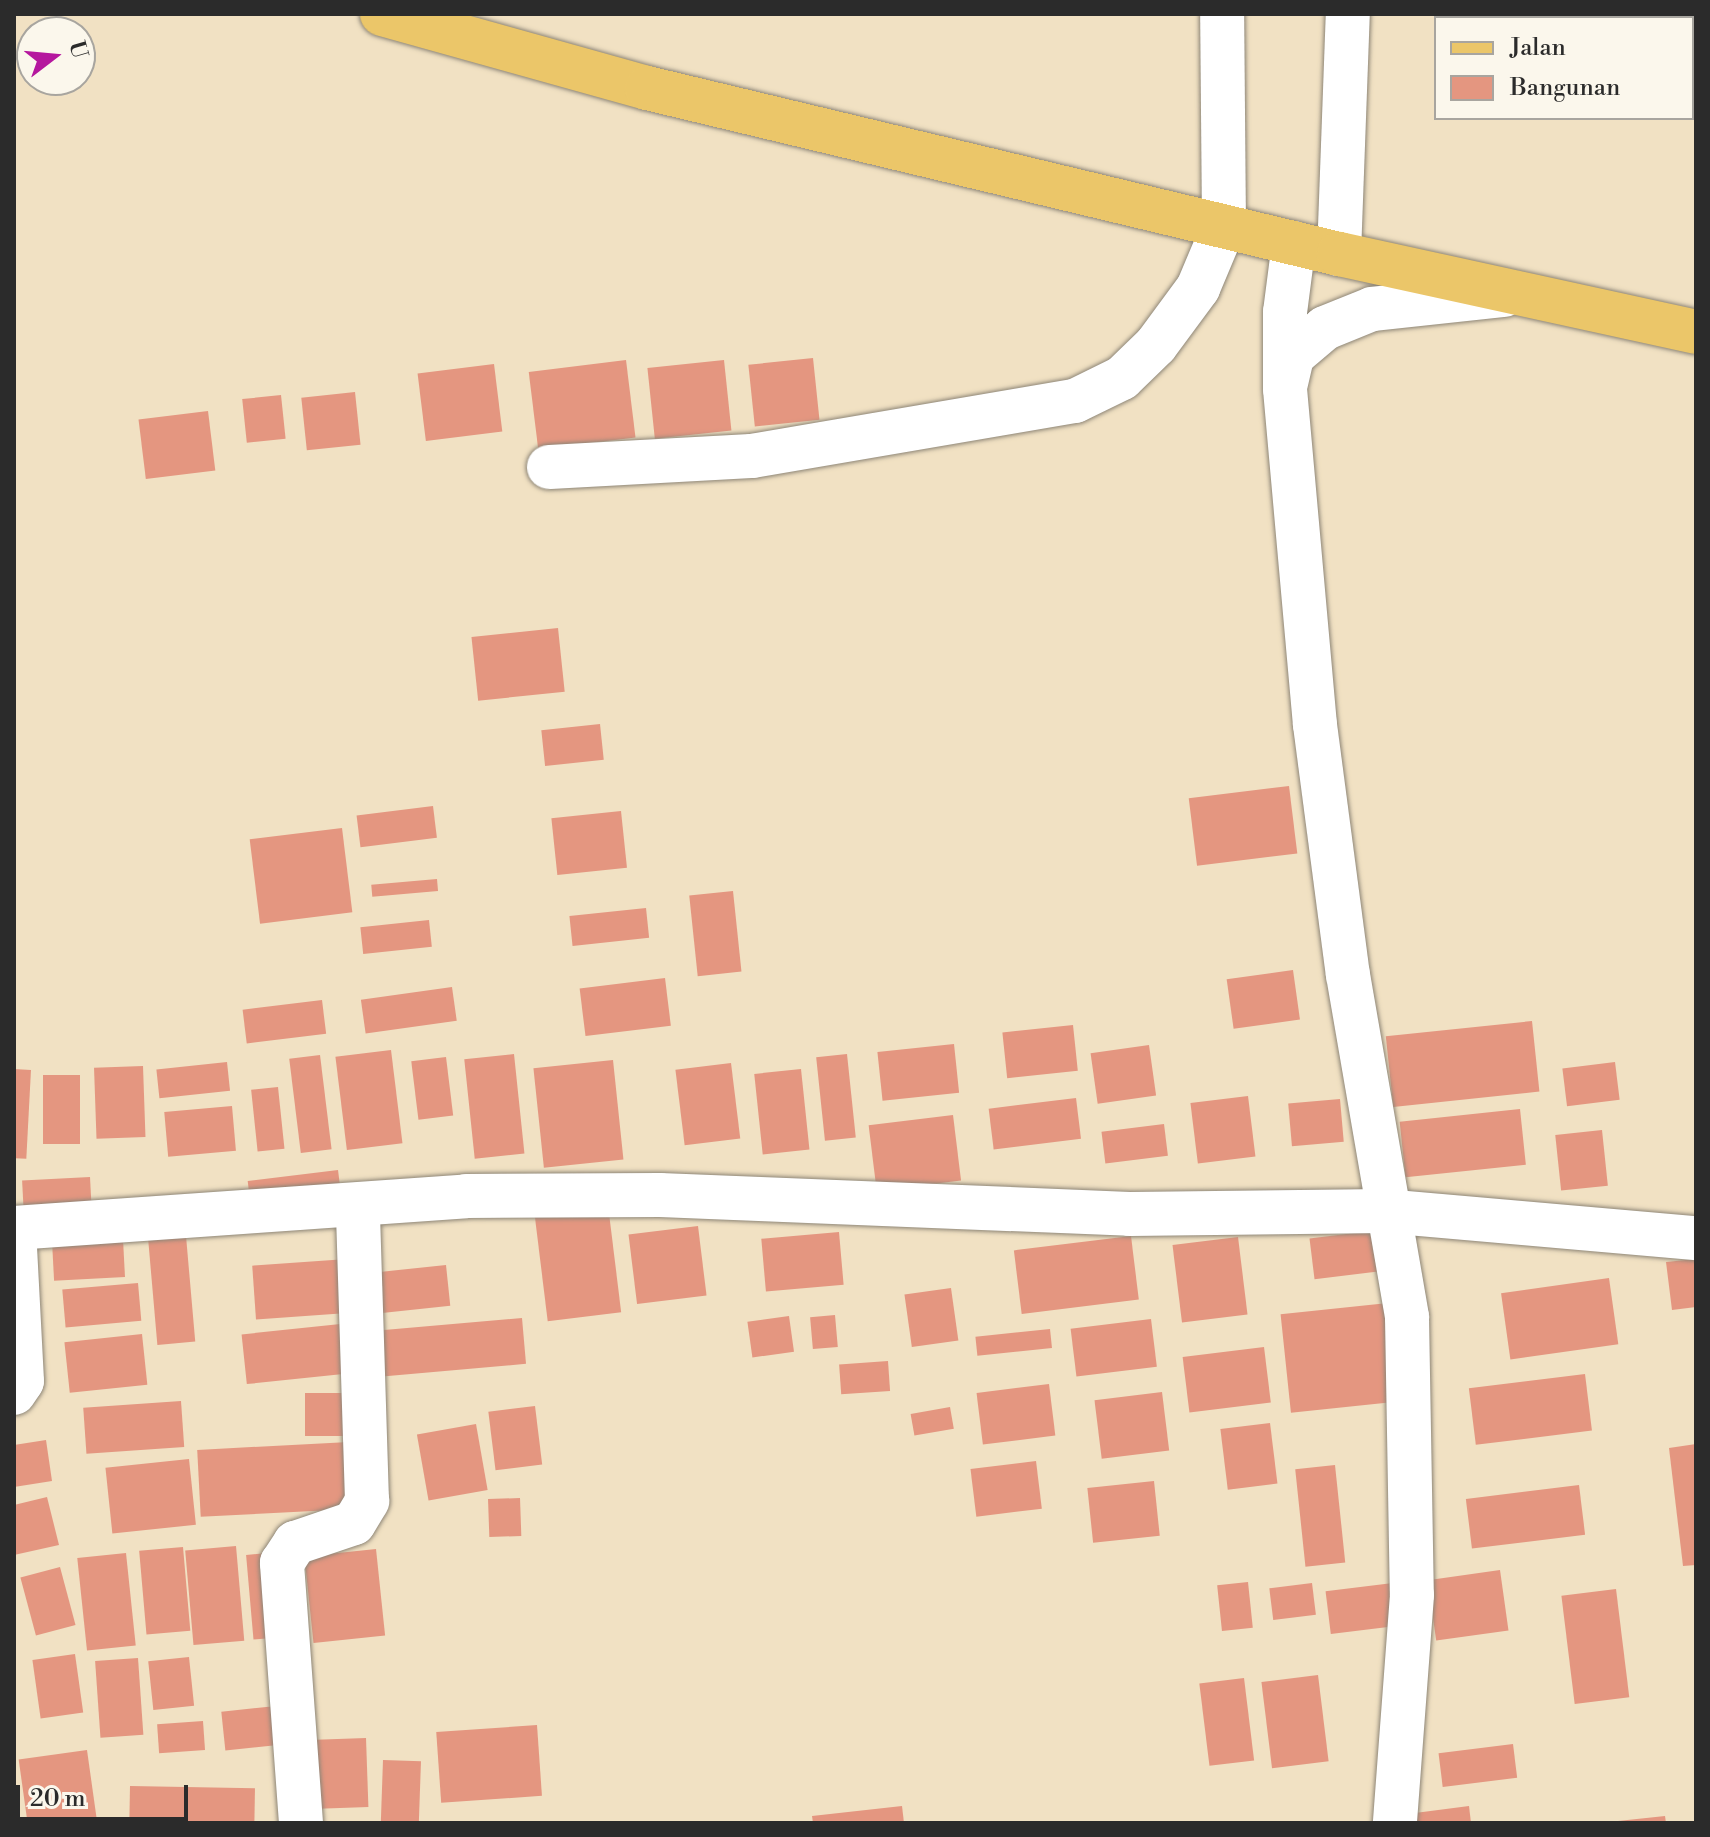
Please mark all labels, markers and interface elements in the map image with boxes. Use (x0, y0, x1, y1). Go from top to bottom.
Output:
north arrow (16, 16, 96, 96)
legend (1434, 16, 1694, 120)
text: Jalan (1510, 33, 1566, 63)
text: U (62, 38, 93, 62)
text: Bangunan (1510, 73, 1620, 103)
scale bar (20, 1769, 192, 1819)
text: 20 m (30, 1784, 86, 1814)

